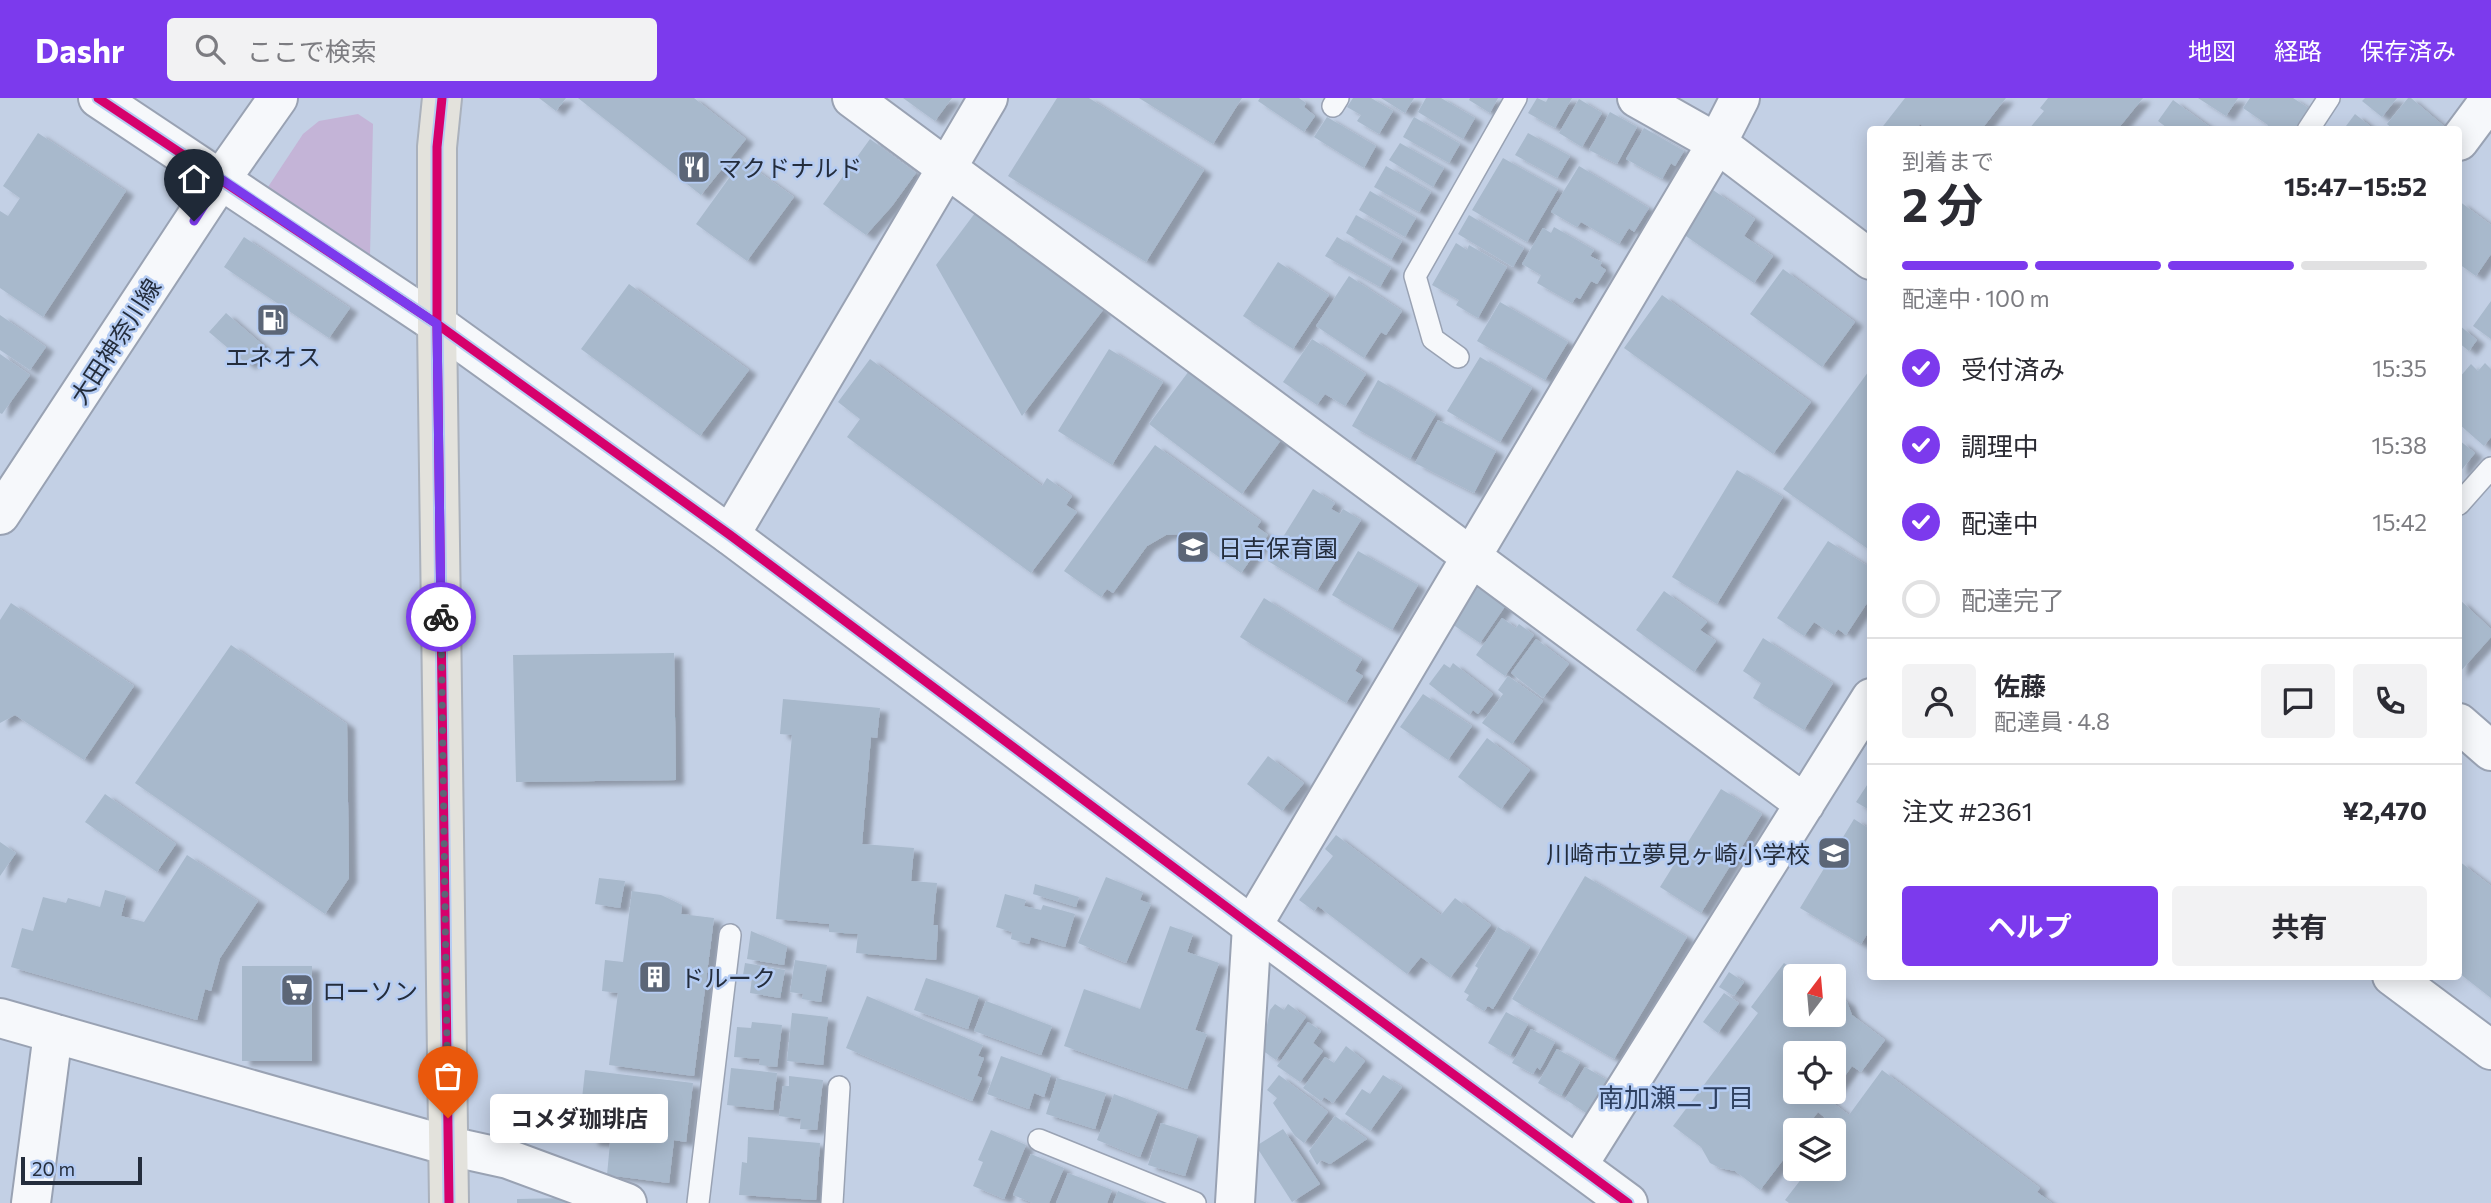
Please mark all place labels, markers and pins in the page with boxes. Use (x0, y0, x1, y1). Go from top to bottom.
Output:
restaurant icon: マクドナルド (675, 148, 713, 186)
pin (164, 149, 224, 221)
place label: マクドナルド (718, 153, 862, 182)
fuel station icon: エネオス (254, 301, 292, 339)
place label: エネオス (225, 342, 321, 371)
school or university icon: 日吉保育園 (1174, 528, 1212, 566)
place label: 日吉保育園 (1218, 533, 1338, 562)
school or university icon: 川崎市立夢見ヶ崎小学校 (1815, 834, 1853, 872)
place label: 川崎市立夢見ヶ崎小学校 (1546, 839, 1810, 868)
building icon: ドルーク (636, 958, 674, 996)
place label: ドルーク (680, 963, 776, 992)
supermarket icon: ローソン (278, 971, 316, 1009)
place label: ローソン (322, 976, 418, 1005)
pin (418, 1046, 478, 1118)
callout: コメダ珈琲店 (490, 1094, 668, 1142)

